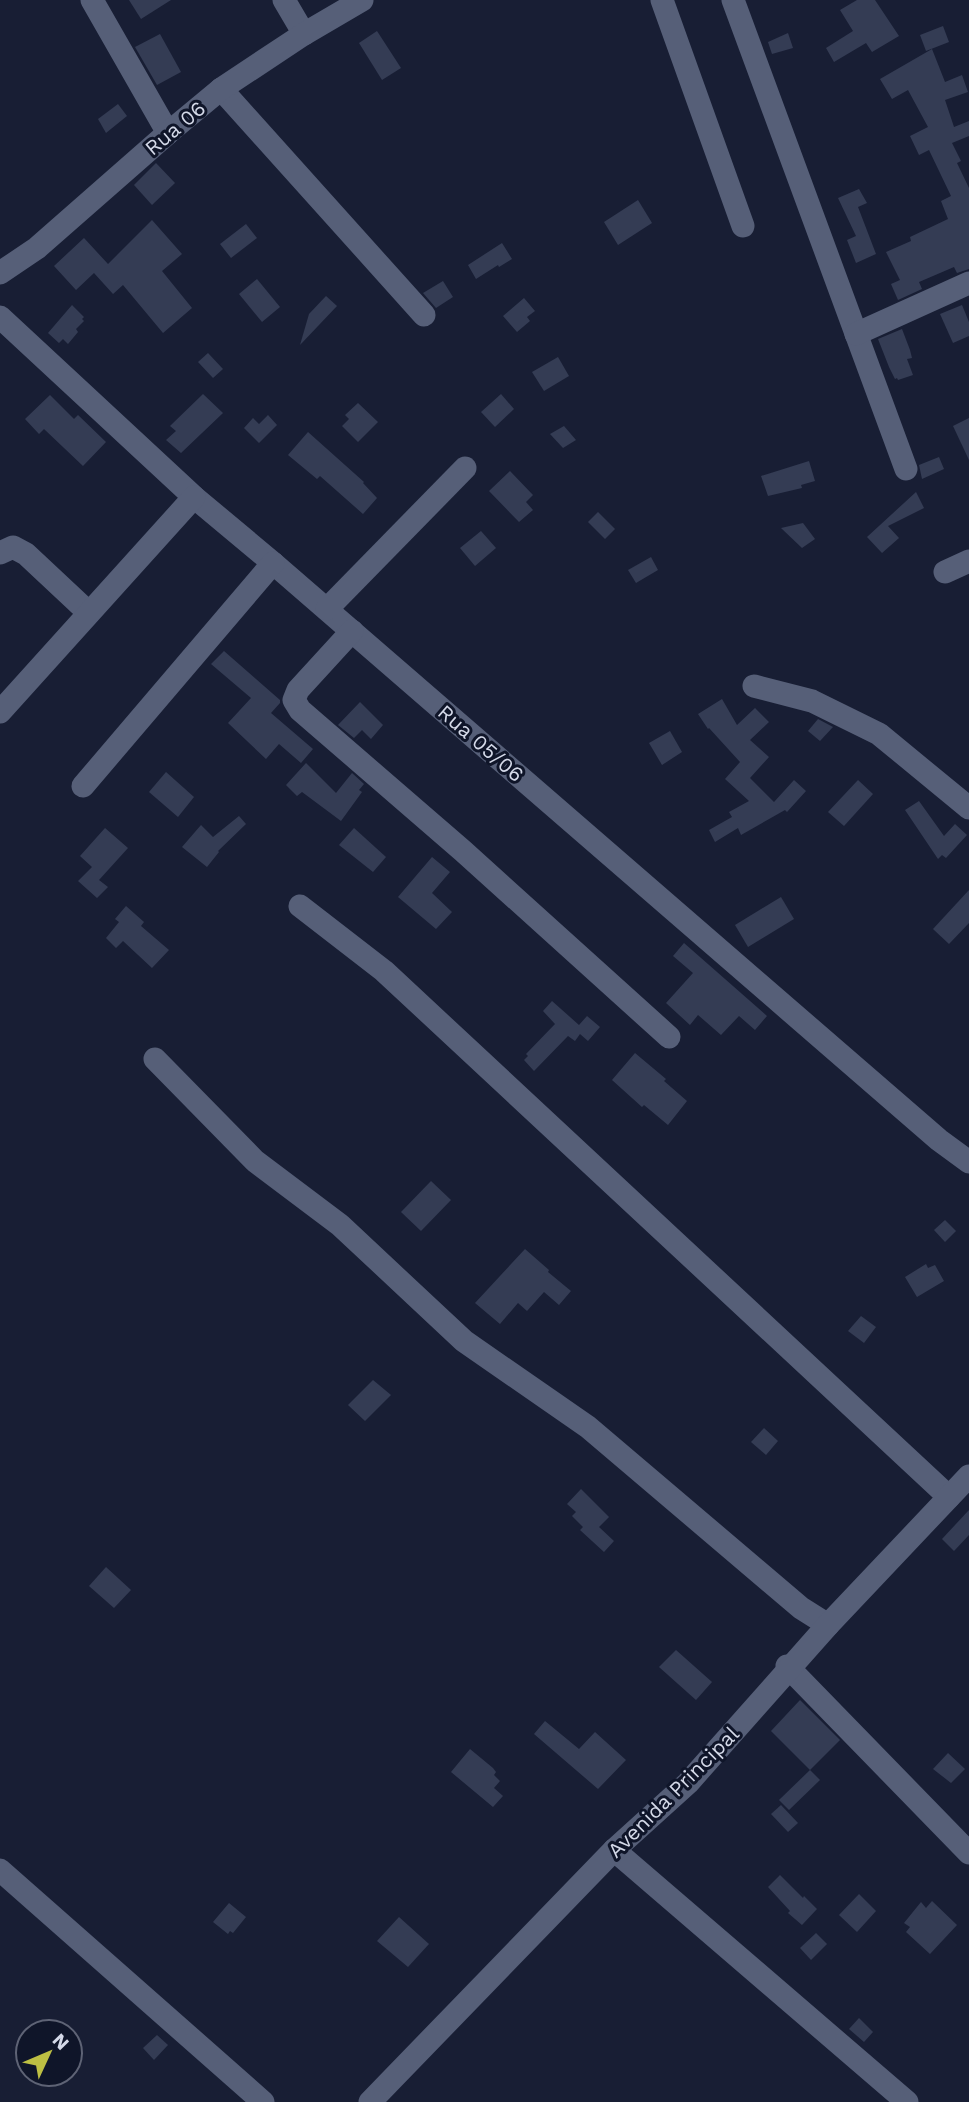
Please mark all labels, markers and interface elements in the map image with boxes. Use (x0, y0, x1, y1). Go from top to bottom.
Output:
street label: Rua 06 (140, 96, 210, 160)
street label: Rua 05/06 (433, 699, 529, 787)
street label: Avenida Principal (602, 1721, 744, 1863)
north arrow (14, 2018, 84, 2088)
text: N (48, 2028, 74, 2055)

